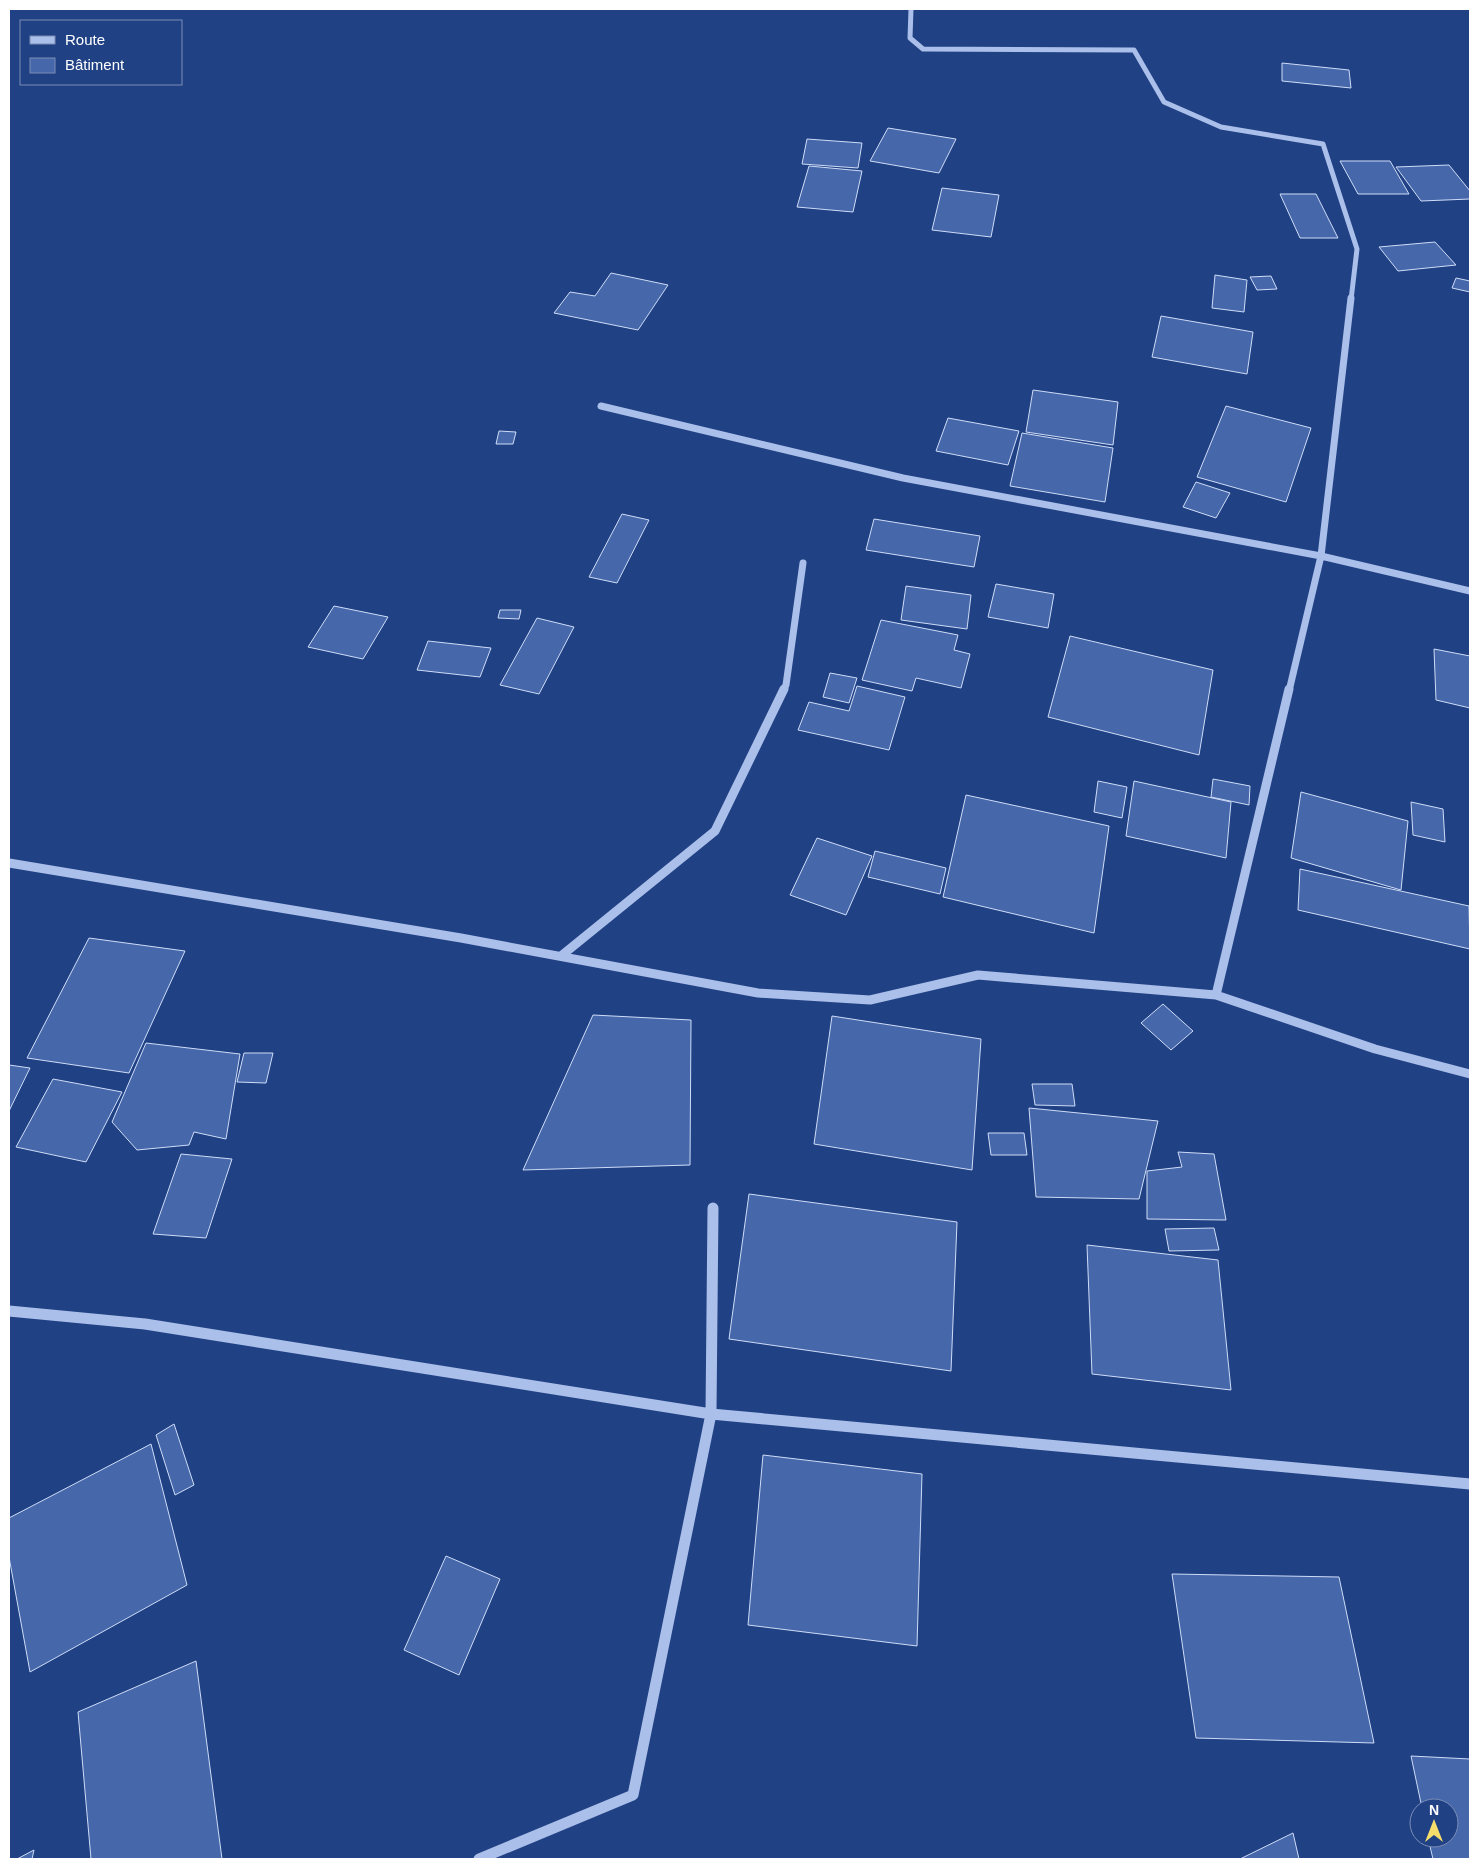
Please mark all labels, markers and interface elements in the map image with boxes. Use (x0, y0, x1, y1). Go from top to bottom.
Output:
legend (20, 20, 182, 85)
text: Route (65, 31, 105, 48)
text: Bâtiment (65, 56, 125, 73)
north arrow (1409, 1798, 1459, 1848)
text: N (1429, 1802, 1439, 1818)

